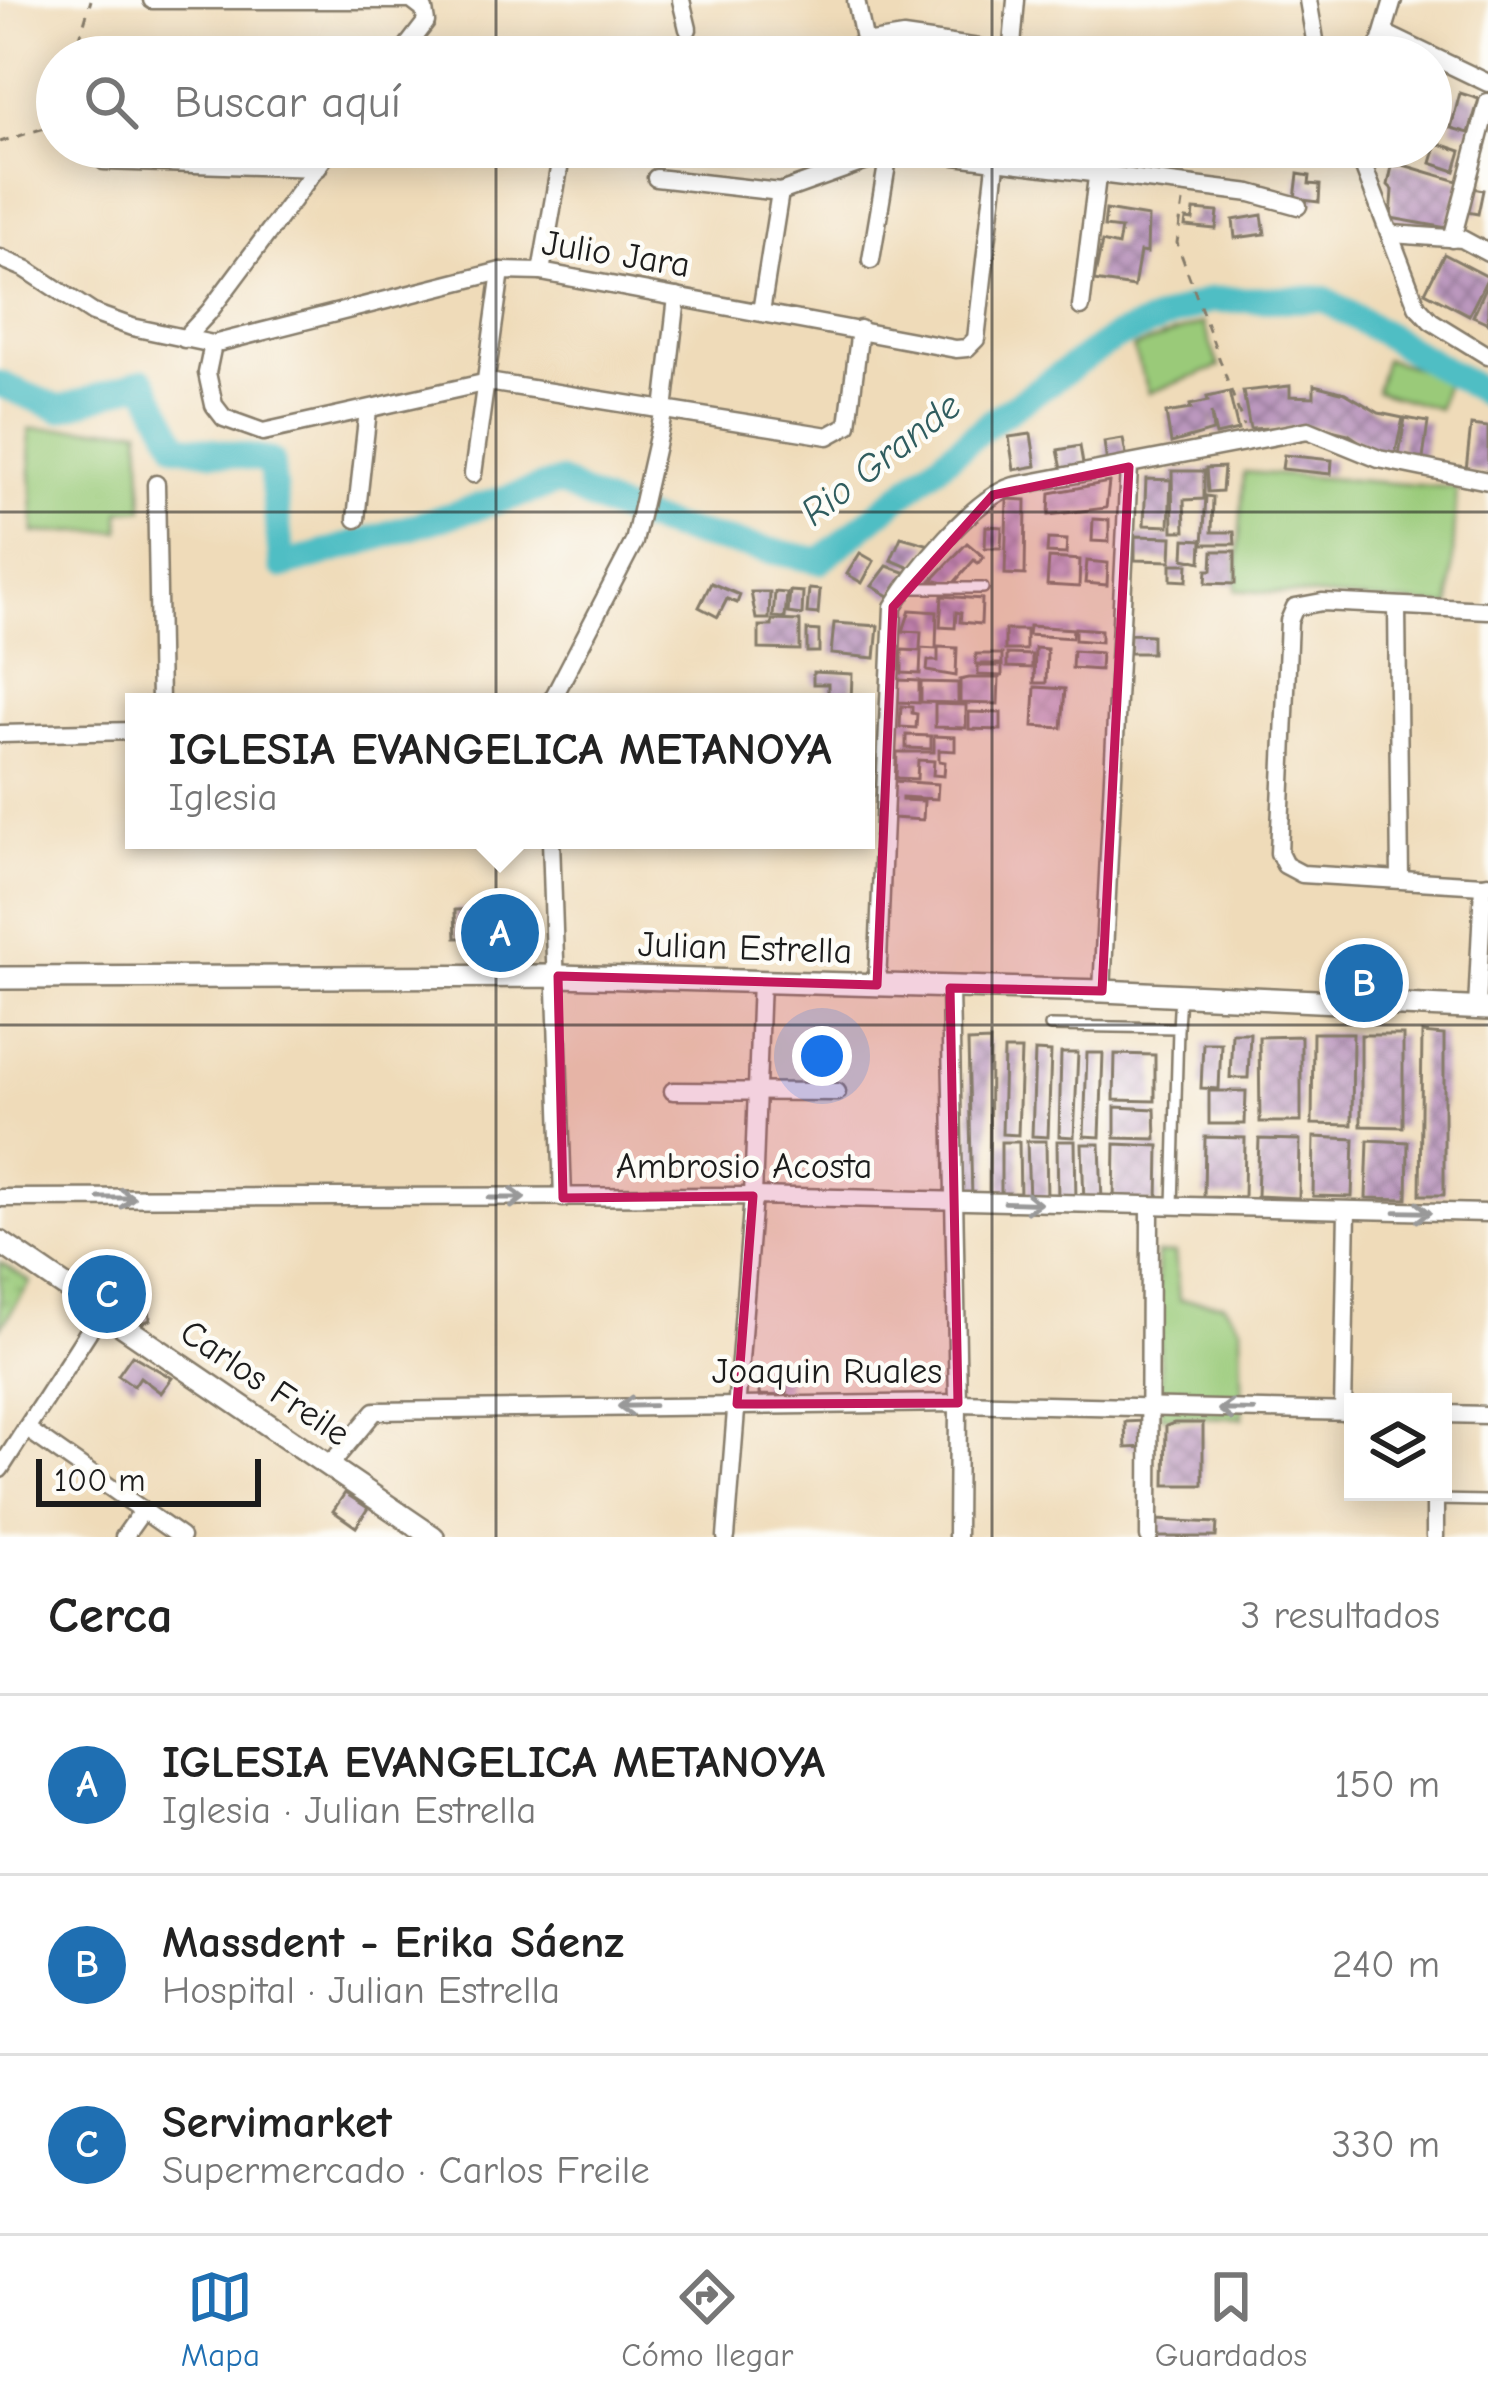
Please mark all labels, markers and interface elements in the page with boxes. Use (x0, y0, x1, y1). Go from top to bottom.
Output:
search box (36, 36, 1452, 168)
icon: search (78, 69, 144, 135)
text: Buscar aquí (174, 76, 401, 128)
street label: Julio Jara (539, 222, 693, 286)
water label: Rio Grande (792, 383, 970, 535)
popup (125, 693, 875, 849)
text: IGLESIA EVANGELICA METANOYA (168, 723, 832, 775)
text: Iglesia (168, 775, 278, 820)
pin: A (461, 888, 539, 978)
street label: Julian Estrella (637, 924, 853, 972)
pin: B (1325, 938, 1403, 1028)
your location (792, 1026, 852, 1086)
street label: Ambrosio Acosta (616, 1146, 872, 1187)
one-way arrow (97, 1187, 136, 1209)
one-way arrow (487, 1187, 526, 1209)
one-way arrow (1003, 1192, 1042, 1215)
one-way arrow (1393, 1200, 1432, 1223)
pin: C (68, 1249, 146, 1339)
street label: Carlos Freile (173, 1311, 357, 1455)
street label: Joaquin Ruales (712, 1351, 942, 1392)
map controls (1344, 1393, 1452, 1501)
button: layers (1344, 1393, 1452, 1501)
one-way arrow (617, 1395, 656, 1417)
one-way arrow (1217, 1399, 1256, 1421)
scale bar (36, 1453, 261, 1506)
text: 100 m (54, 1461, 146, 1499)
text: Cerca (48, 1586, 173, 1645)
text: 3 resultados (1241, 1593, 1440, 1638)
text: IGLESIA EVANGELICA METANOYA (162, 1736, 825, 1788)
text: A (76, 1762, 98, 1807)
text: 150 m (1334, 1762, 1440, 1807)
text: Iglesia · Julian Estrella (162, 1788, 536, 1833)
text: Massdent - Erika Sáenz (162, 1916, 624, 1968)
text: B (75, 1942, 99, 1987)
text: 240 m (1332, 1942, 1440, 1987)
text: Hospital · Julian Estrella (162, 1968, 560, 2013)
text: Servimarket (162, 2096, 392, 2148)
text: C (75, 2122, 99, 2167)
text: 330 m (1332, 2122, 1440, 2167)
text: Supermercado · Carlos Freile (162, 2148, 650, 2193)
tab: Mapa (181, 2264, 260, 2374)
tab: Cómo llegar (621, 2264, 793, 2374)
tab: Guardados (1155, 2264, 1307, 2374)

